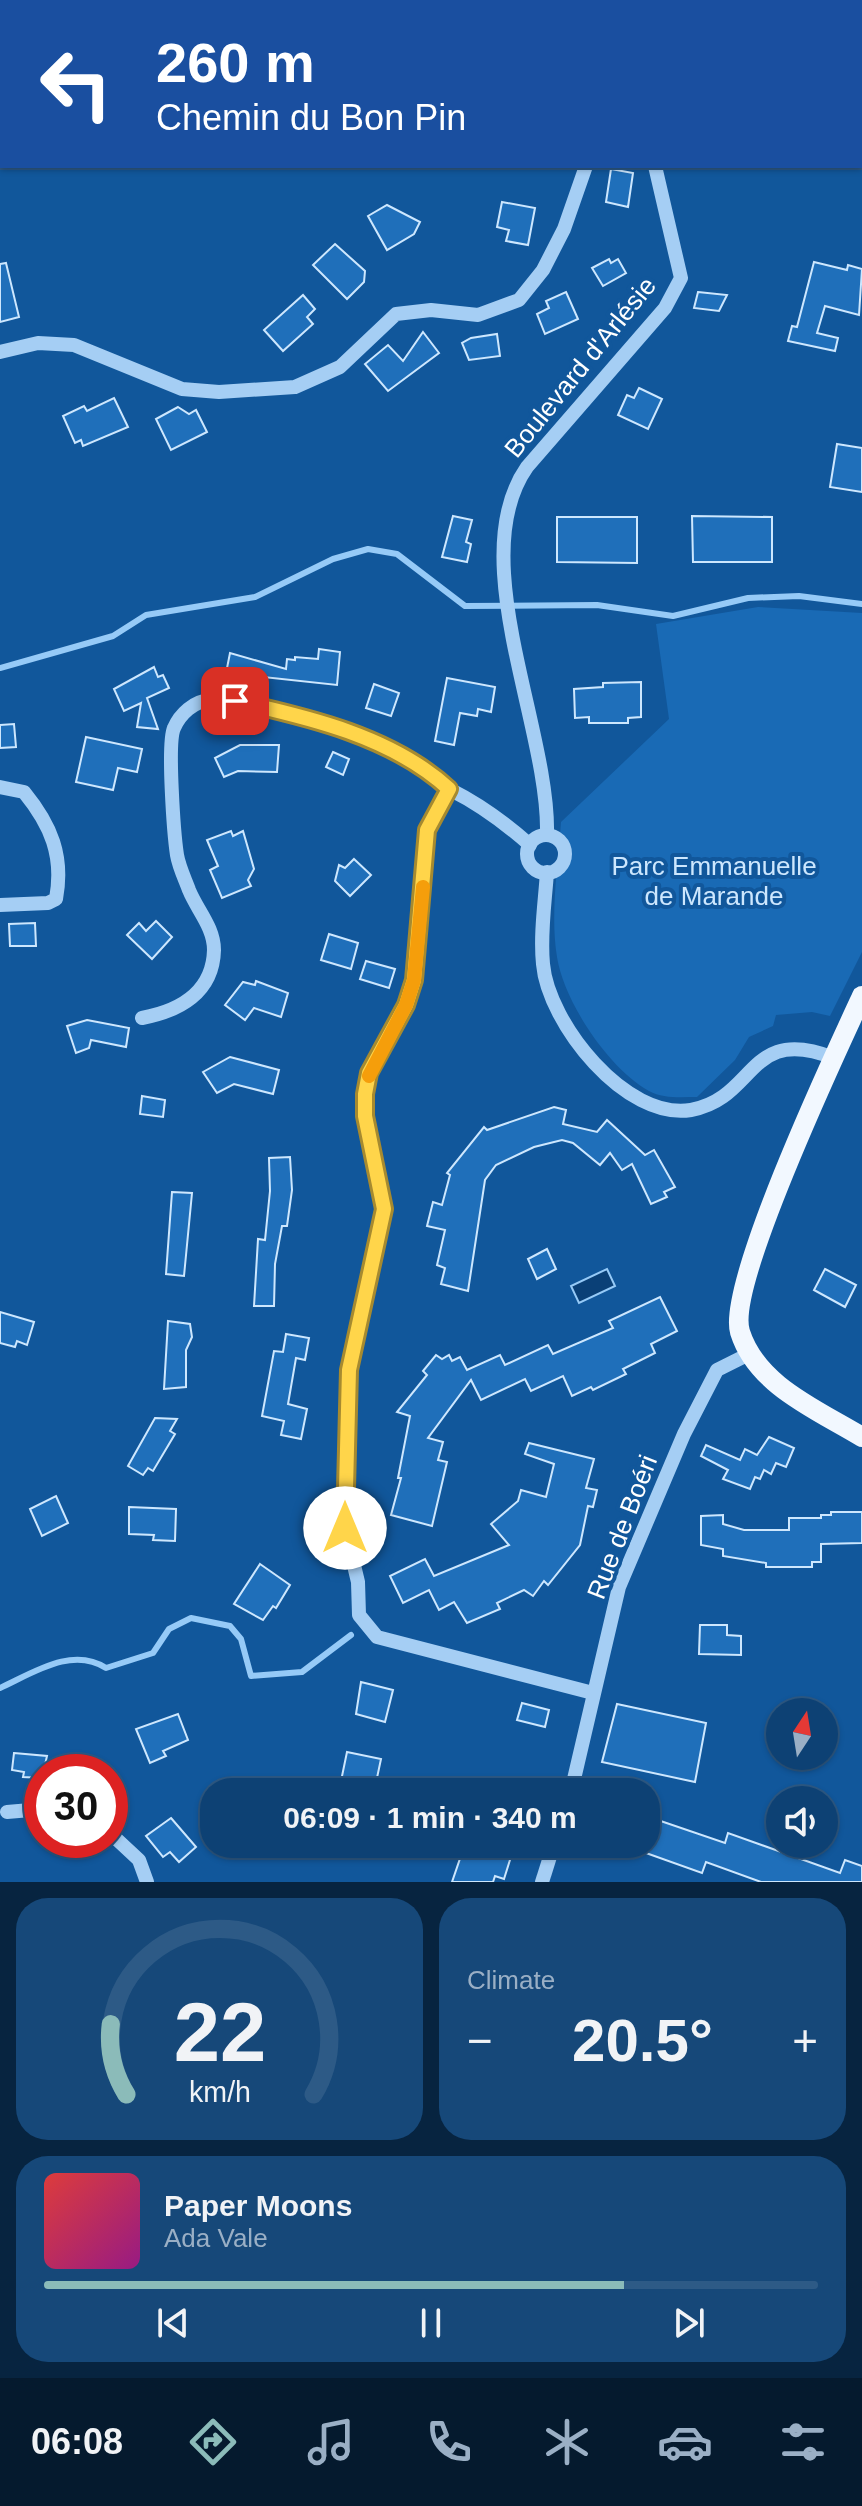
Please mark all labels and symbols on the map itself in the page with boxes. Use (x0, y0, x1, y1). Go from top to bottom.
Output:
street label: Boulevard d'Arlésie (498, 271, 662, 463)
pin (201, 667, 269, 735)
park label: Parc Emmanuelle de Marande (611, 851, 817, 911)
street label: Rue de Boéri (581, 1451, 663, 1603)
position arrow (303, 1486, 387, 1570)
north arrow (766, 1698, 838, 1770)
speed limit sign: 30 (24, 1754, 128, 1858)

